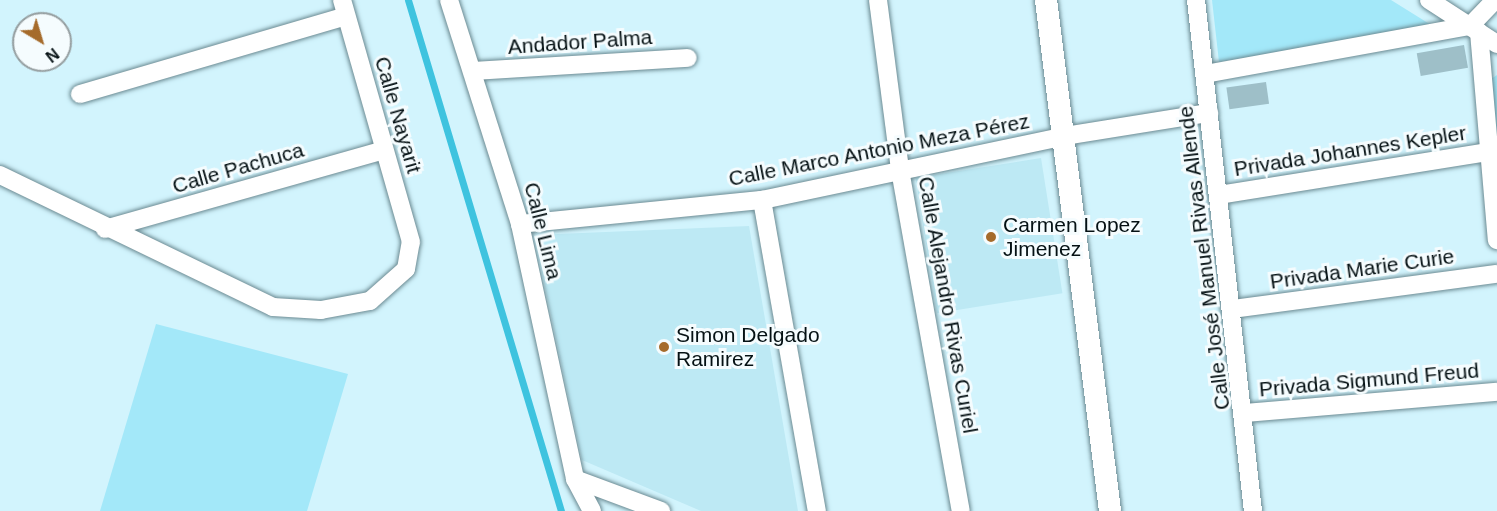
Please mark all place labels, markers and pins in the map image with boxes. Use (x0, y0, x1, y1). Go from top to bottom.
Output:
place label: Carmen Lopez Jimenez (1003, 212, 1141, 262)
marker: Carmen Lopez Jimenez (984, 230, 998, 244)
place label: Simon Delgado Ramirez (676, 322, 820, 372)
marker: Simon Delgado Ramirez (657, 340, 671, 354)

